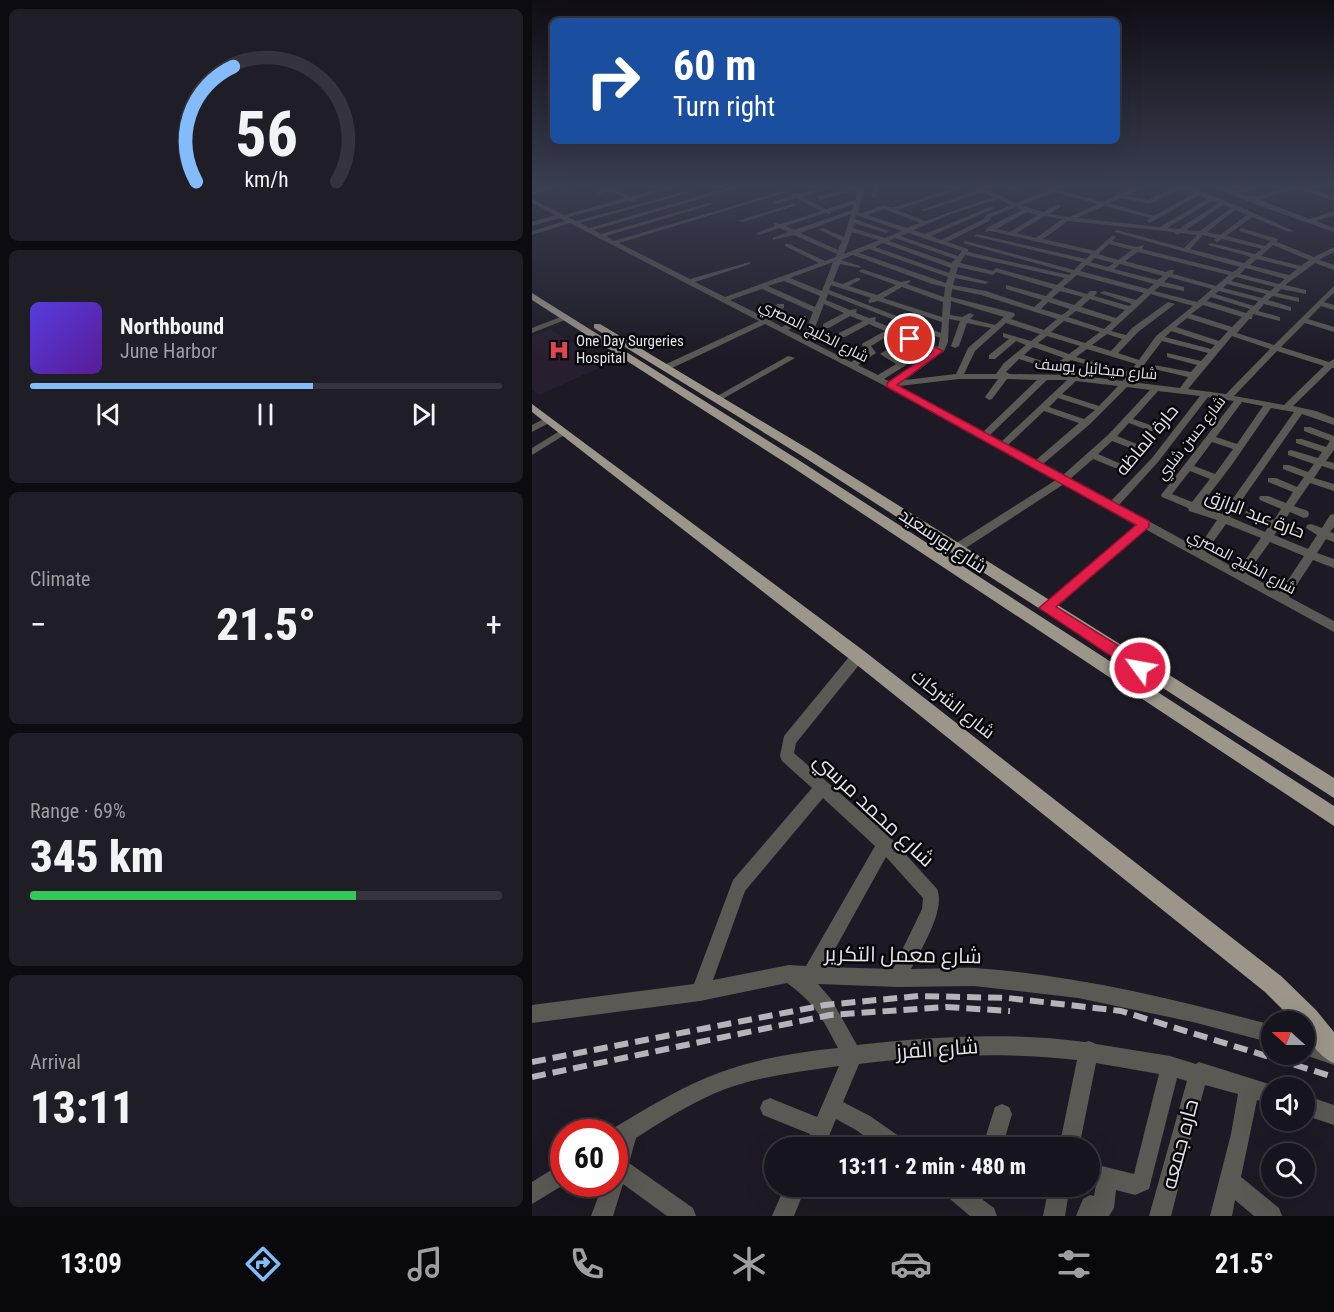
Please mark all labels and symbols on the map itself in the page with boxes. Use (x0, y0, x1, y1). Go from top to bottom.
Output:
street label: شارع الخليج المصري (755, 296, 872, 369)
pin (884, 313, 935, 364)
place label: One Day Surgeries Hospital (576, 332, 684, 367)
hospital icon: One Day Surgeries Hospital (547, 338, 571, 362)
street label: شارع ميخائيل يوسف (1034, 355, 1158, 385)
street label: شارع حسن شلبي (1153, 393, 1232, 485)
street label: حارة الماظه (1111, 400, 1183, 480)
street label: حارة عبد الرازق (1202, 485, 1308, 544)
street label: شارع بورسعيد (895, 504, 991, 579)
street label: شارع الخليج المصري (1183, 526, 1299, 601)
position arrow (1108, 636, 1172, 700)
street label: شارع الشركات (906, 665, 999, 744)
street label: شارع محمد مرسي (807, 748, 939, 874)
street label: شارع معمل التكرير (823, 942, 982, 970)
north arrow (1261, 1011, 1315, 1065)
street label: شارع الفرز (894, 1034, 979, 1066)
street label: حاره جمعه (1157, 1097, 1203, 1191)
speed limit sign: 60 (550, 1119, 628, 1197)

